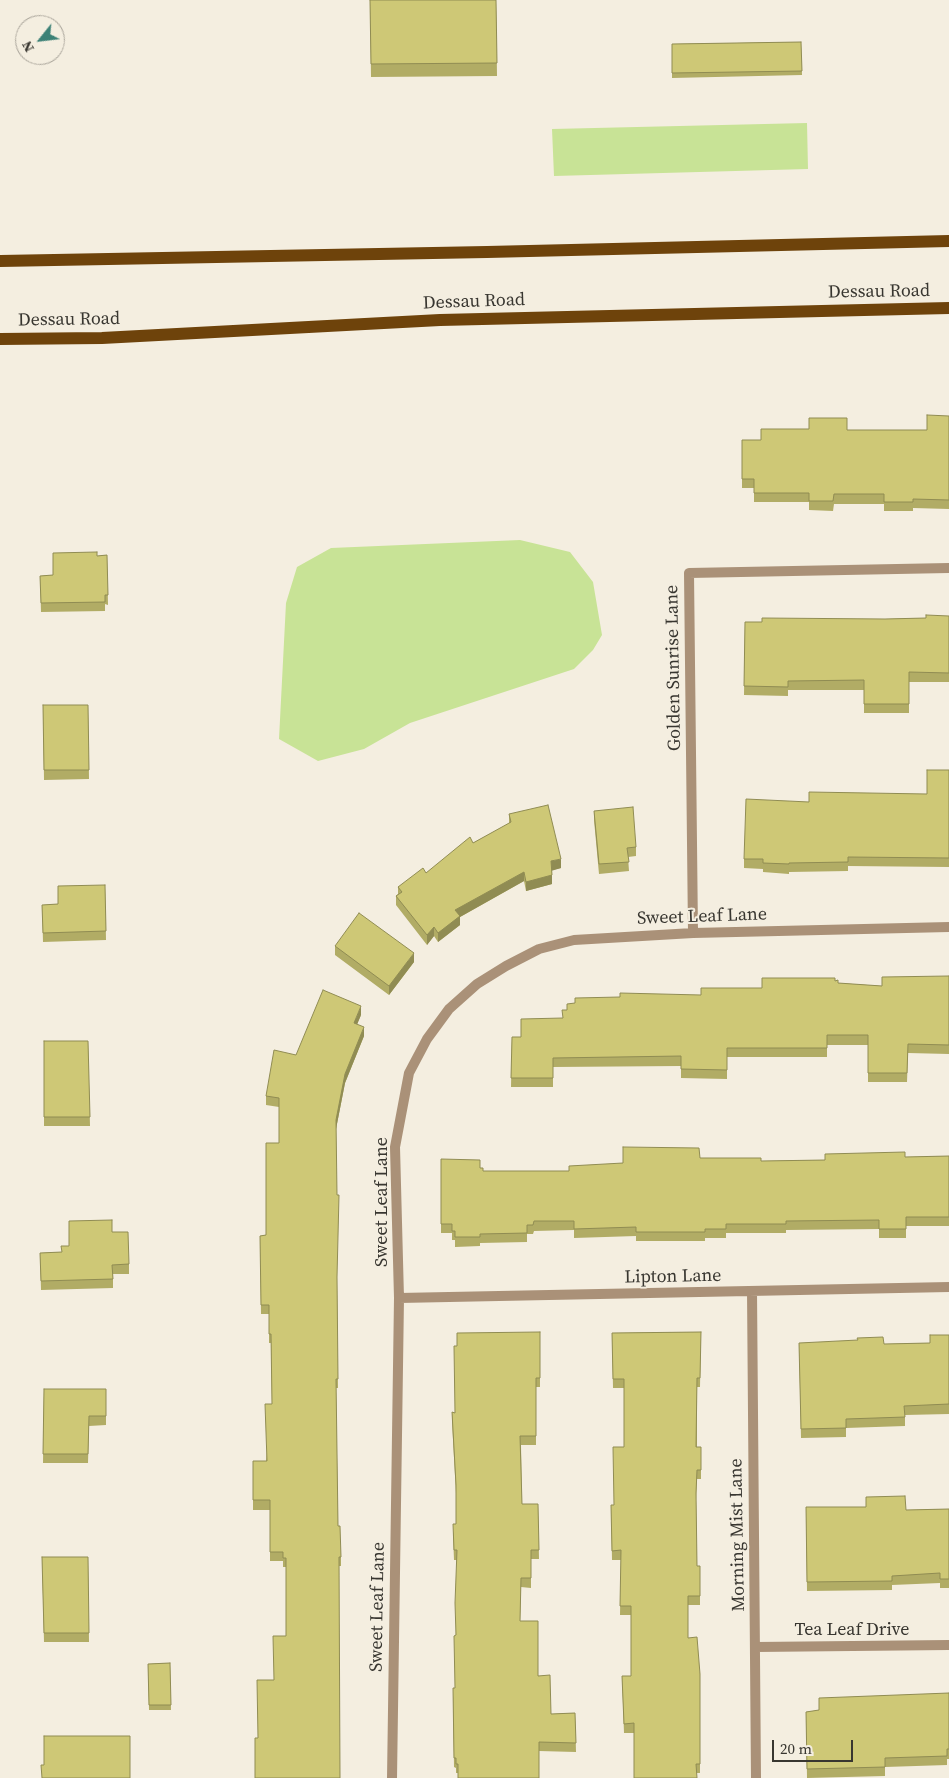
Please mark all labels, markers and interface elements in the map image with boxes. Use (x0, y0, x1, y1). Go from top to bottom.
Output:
north arrow (15, 15, 65, 65)
text: N (17, 37, 39, 56)
street label: Dessau Road (828, 280, 930, 304)
street label: Dessau Road (423, 289, 525, 315)
street label: Dessau Road (18, 308, 120, 332)
street label: Golden Sunrise Lane (662, 585, 686, 751)
street label: Sweet Leaf Lane (637, 904, 767, 930)
street label: Sweet Leaf Lane (371, 1137, 393, 1267)
street label: Lipton Lane (624, 1265, 722, 1289)
street label: Morning Mist Lane (726, 1458, 750, 1612)
street label: Sweet Leaf Lane (366, 1542, 390, 1672)
street label: Tea Leaf Drive (795, 1619, 909, 1641)
scale bar (774, 1730, 855, 1762)
text: 20 m (780, 1738, 812, 1759)

